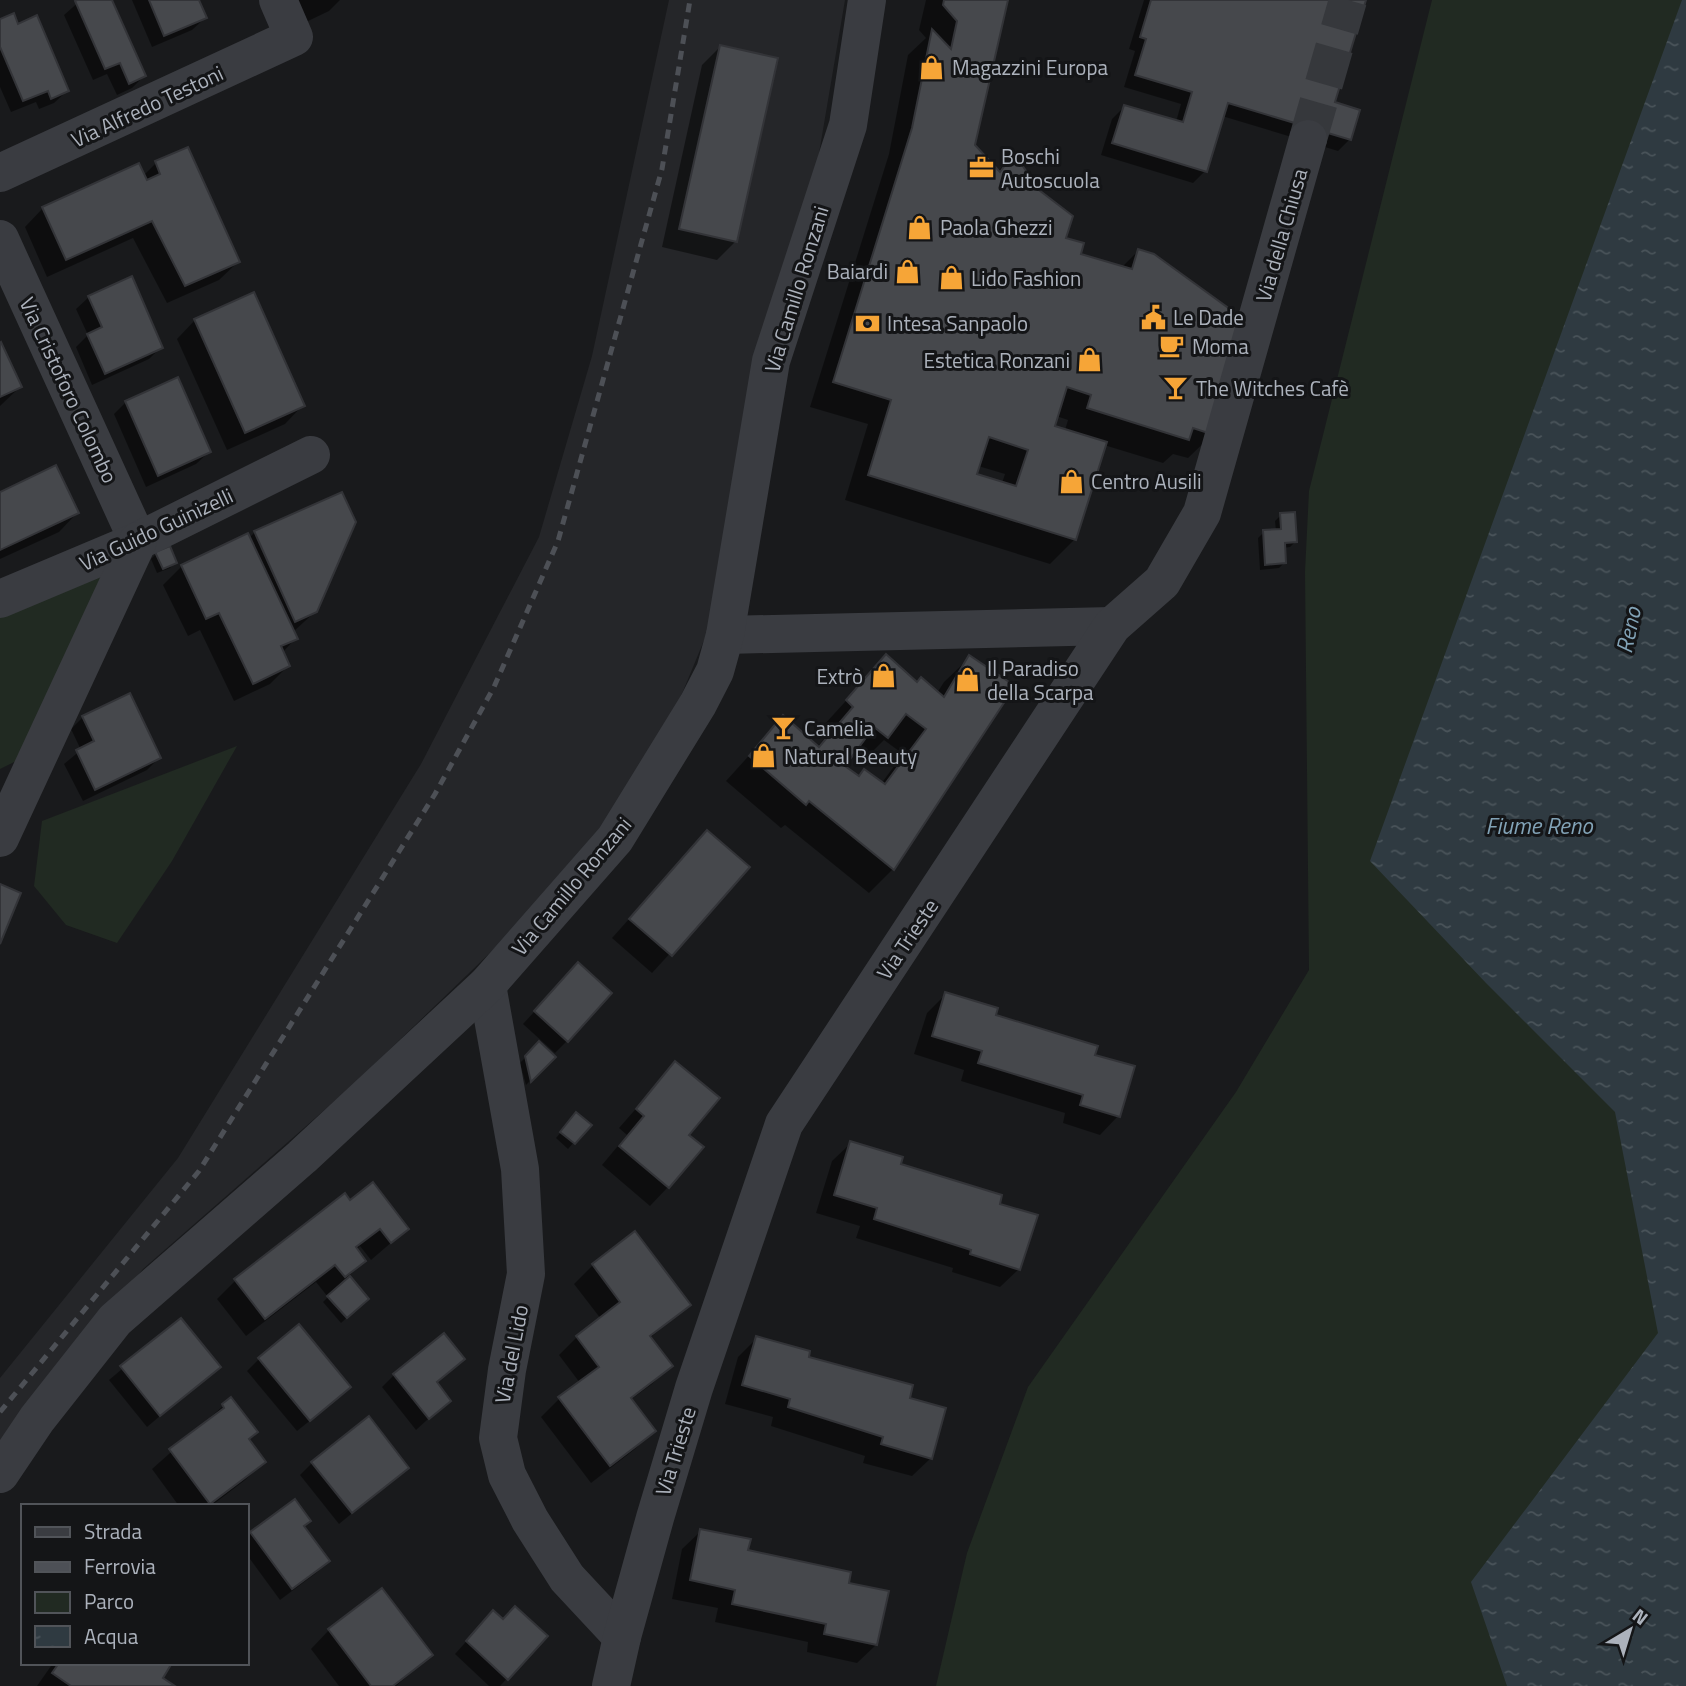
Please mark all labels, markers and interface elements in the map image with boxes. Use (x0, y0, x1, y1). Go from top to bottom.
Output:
place label: Magazzini Europa (952, 51, 1108, 83)
shop icon: Magazzini Europa (918, 53, 946, 81)
street label: Via Alfredo Testoni (66, 57, 228, 155)
place label: Boschi Autoscuola (1001, 140, 1100, 196)
office icon: Boschi Autoscuola (967, 154, 995, 182)
street label: Via della Chiusa (1247, 164, 1315, 305)
street label: Via Camillo Ronzani (755, 202, 837, 376)
place label: Paola Ghezzi (940, 211, 1052, 243)
shop icon: Paola Ghezzi (906, 213, 934, 241)
place label: Baiardi (827, 255, 888, 287)
shop icon: Baiardi (894, 257, 922, 285)
place label: Lido Fashion (971, 262, 1081, 294)
shop icon: Lido Fashion (937, 264, 965, 292)
street label: Via Cristoforo Colombo (12, 292, 126, 488)
place label: Le Dade (1173, 301, 1244, 333)
public building icon: Le Dade (1139, 303, 1167, 331)
place label: Intesa Sanpaolo (887, 307, 1028, 339)
bank icon: Intesa Sanpaolo (853, 309, 881, 337)
place label: Moma (1192, 330, 1249, 362)
cafe icon: Moma (1158, 332, 1186, 360)
place label: Estetica Ronzani (923, 344, 1070, 376)
shop icon: Estetica Ronzani (1076, 346, 1104, 374)
place label: The Witches Cafè (1196, 372, 1349, 404)
bar icon: The Witches Cafè (1162, 374, 1190, 402)
place label: Centro Ausili (1091, 465, 1202, 497)
shop icon: Centro Ausili (1057, 467, 1085, 495)
street label: Via Guido Guinizelli (74, 479, 238, 579)
water label: Reno (1606, 603, 1650, 656)
place label: Il Paradiso della Scarpa (987, 652, 1094, 708)
place label: Extrò (816, 660, 863, 692)
shop icon: Extrò (869, 662, 897, 690)
shop icon: Il Paradiso della Scarpa (953, 666, 981, 694)
place label: Camelia (804, 712, 875, 744)
bar icon: Camelia (770, 714, 798, 742)
place label: Natural Beauty (784, 740, 917, 772)
shop icon: Natural Beauty (750, 742, 778, 770)
water label: Fiume Reno (1485, 808, 1593, 843)
street label: Via Camillo Ronzani (503, 810, 639, 962)
street label: Via Trieste (868, 892, 946, 986)
street label: Via del Lido (486, 1302, 536, 1406)
street label: Via Trieste (646, 1403, 704, 1499)
legend (21, 1504, 248, 1665)
text: Strada (84, 1515, 142, 1547)
text: Ferrovia (84, 1550, 156, 1582)
text: Parco (84, 1585, 134, 1617)
north arrow (1595, 1595, 1665, 1665)
text: N (1627, 1601, 1655, 1632)
text: Acqua (84, 1620, 139, 1652)

